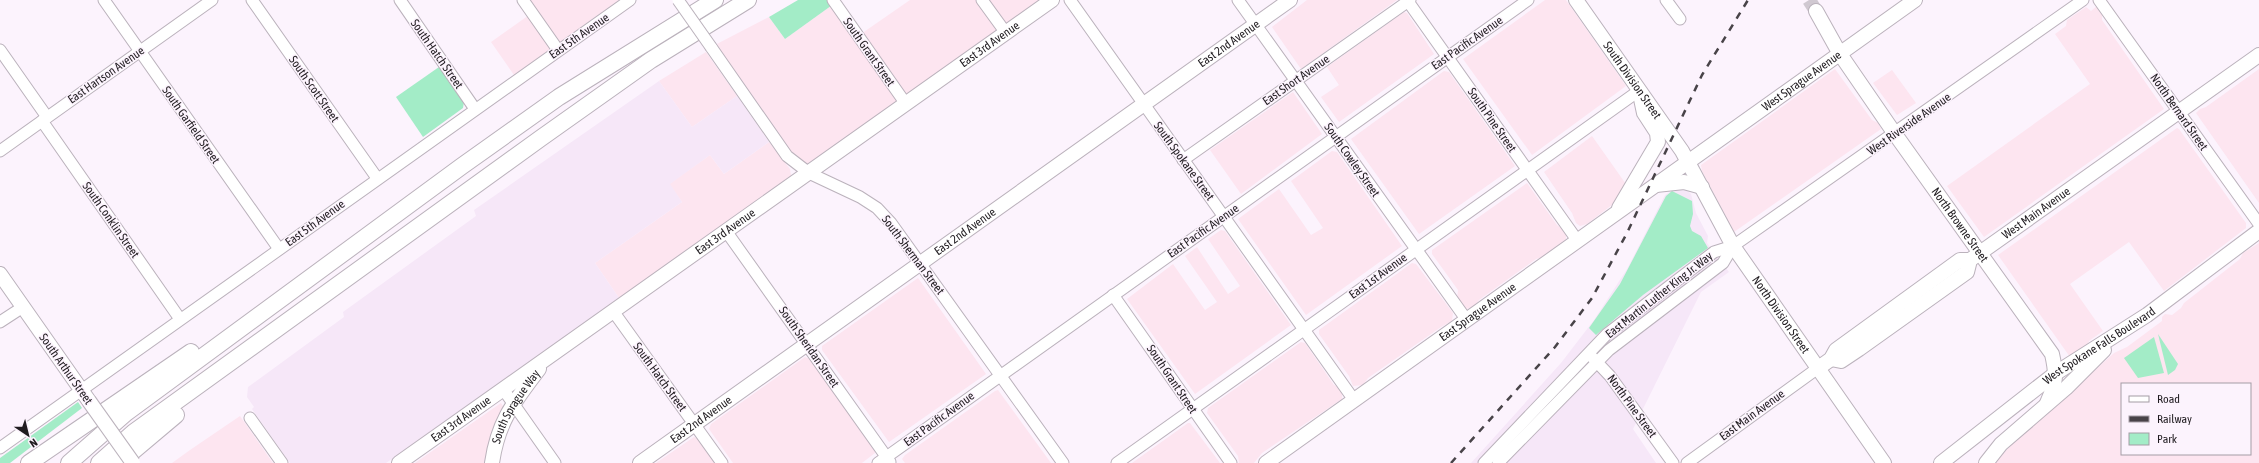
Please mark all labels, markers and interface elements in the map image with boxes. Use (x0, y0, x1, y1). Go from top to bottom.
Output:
street label: East 5th Avenue (546, 10, 612, 62)
street label: East Pacific Avenue (1429, 13, 1505, 73)
street label: South Grant Street (840, 15, 898, 89)
street label: South Hatch Street (408, 17, 466, 92)
street label: East 2nd Avenue (1195, 17, 1262, 70)
street label: East 3rd Avenue (957, 18, 1022, 70)
street label: South Division Street (1600, 39, 1665, 122)
street label: East Hartson Avenue (65, 43, 147, 107)
street label: West Sprague Avenue (1759, 48, 1844, 114)
street label: East Short Avenue (1260, 52, 1332, 108)
street label: South Scott Street (286, 53, 342, 125)
street label: North Bernard Street (2147, 71, 2211, 153)
street label: South Garfield Street (159, 84, 223, 167)
street label: South Pine Street (1465, 85, 1520, 155)
street label: West Riverside Avenue (1865, 90, 1953, 158)
street label: South Spokane Street (1151, 119, 1218, 204)
street label: South Cowley Street (1321, 120, 1383, 200)
street label: South Conklin Street (80, 179, 143, 261)
street label: West Main Avenue (1999, 184, 2073, 242)
street label: North Browne Street (1929, 185, 1992, 265)
street label: East 5th Avenue (283, 197, 347, 249)
street label: East Pacific Avenue (1165, 201, 1241, 261)
street label: East 2nd Avenue (932, 205, 998, 258)
street label: East 3rd Avenue (693, 206, 758, 258)
street label: South Sherman Street (879, 213, 948, 298)
street label: East Martin Luther King Jr. Way (1603, 249, 1715, 341)
street label: East 1st Avenue (1346, 250, 1410, 302)
street label: North Division Street (1749, 273, 1813, 356)
street label: East Sprague Avenue (1437, 280, 1519, 344)
street label: South Sheridan Street (776, 304, 842, 390)
street label: West Spokane Falls Boulevard (2040, 304, 2158, 387)
street label: South Arthur Street (36, 331, 96, 408)
street label: South Hatch Street (630, 340, 690, 415)
street label: South Grant Street (1144, 342, 1200, 416)
street label: South Sprague Way (489, 367, 543, 445)
street label: North Pine Street (1604, 372, 1660, 441)
legend (2121, 383, 2251, 455)
street label: East Main Avenue (1717, 387, 1787, 443)
street label: East Pacific Avenue (901, 389, 977, 449)
text: Road (2157, 392, 2180, 406)
street label: East 3rd Avenue (428, 393, 494, 445)
street label: East 2nd Avenue (668, 393, 735, 446)
text: Railway (2157, 412, 2192, 426)
north arrow (8, 415, 48, 455)
text: Park (2157, 432, 2178, 446)
text: N (28, 436, 40, 450)

